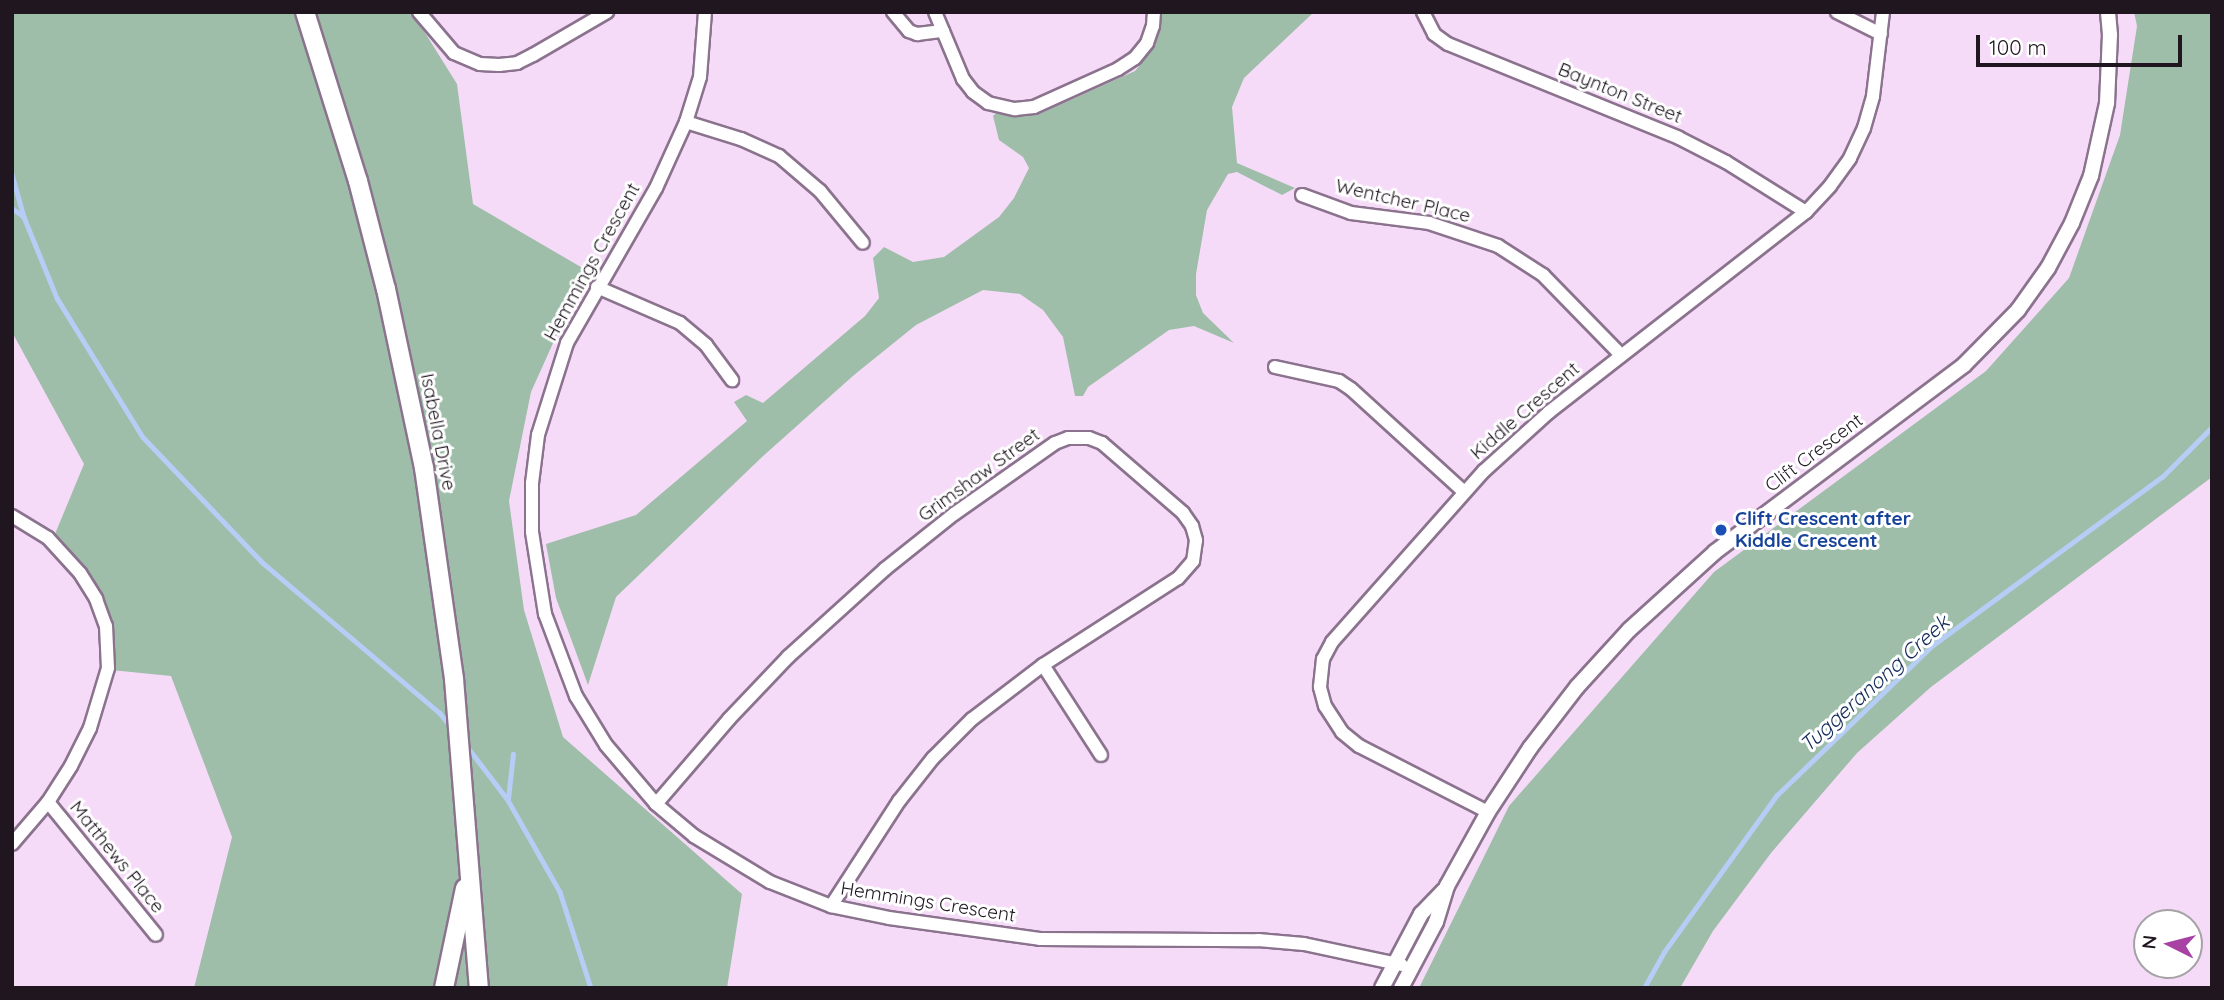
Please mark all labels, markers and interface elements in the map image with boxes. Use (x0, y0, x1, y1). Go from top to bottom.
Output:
scale bar (1979, 21, 2186, 65)
text: 100 m (1989, 34, 2047, 60)
street label: Baynton Street (1555, 58, 1685, 128)
street label: Wentcher Place (1333, 174, 1473, 228)
street label: Hemmings Crescent (539, 179, 645, 345)
street label: Kiddle Crescent (1466, 357, 1584, 465)
street label: Isabella Drive (415, 372, 461, 492)
street label: Clift Crescent (1761, 409, 1867, 497)
street label: Grimshaw Street (914, 423, 1044, 527)
place label: Clift Crescent after Kiddle Crescent (1735, 508, 1911, 552)
marker: Clift Crescent after Kiddle Crescent (1713, 522, 1729, 538)
water label: Tuggeranong Creek (1794, 609, 1954, 757)
street label: Matthews Place (65, 796, 169, 918)
street label: Hemmings Crescent (839, 877, 1017, 927)
north arrow (2133, 909, 2203, 979)
text: N (2136, 934, 2162, 950)

